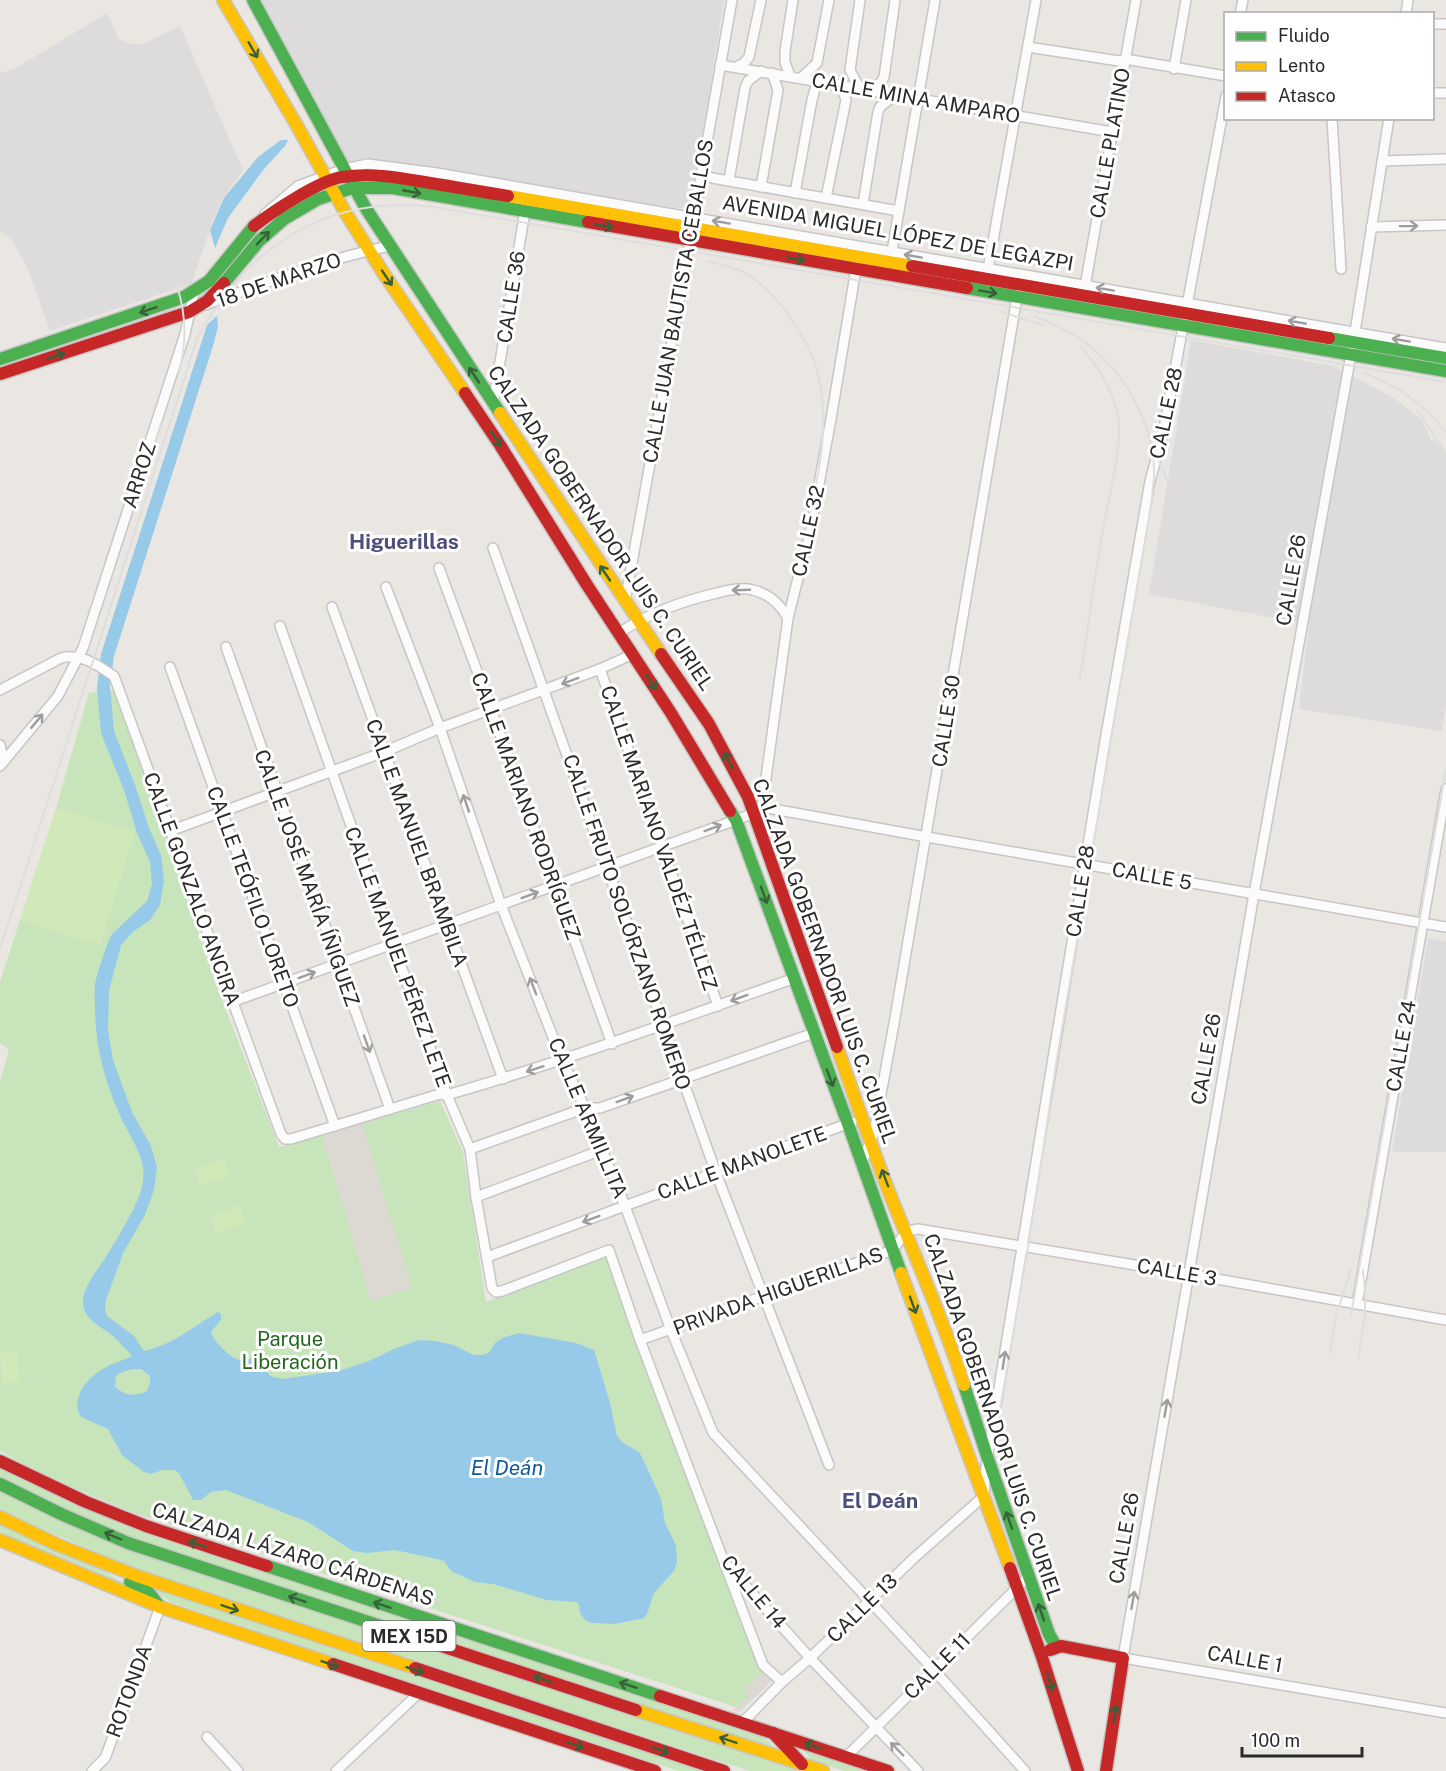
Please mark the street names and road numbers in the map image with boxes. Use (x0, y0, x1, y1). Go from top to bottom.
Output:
street label: CALLE PLATINO (1085, 66, 1135, 220)
street label: CALLE MINA AMPARO (810, 68, 1022, 128)
street label: CALLE JUAN BAUTISTA CEBALLOS (638, 137, 718, 465)
street label: AVENIDA MIGUEL LÓPEZ DE LEGAZPI (721, 189, 1075, 276)
street label: 18 DE MARZO (214, 247, 344, 313)
street label: CALLE 36 (492, 249, 530, 345)
street label: CALZADA GOBERNADOR LUIS C. CURIEL (483, 361, 719, 695)
street label: CALLE 28 (1145, 365, 1187, 461)
street label: ARROZ (117, 439, 161, 511)
street label: CALLE 32 (787, 483, 829, 579)
street label: CALLE 26 (1271, 532, 1311, 628)
street label: CALLE MARIANO RODRÍGUEZ (466, 669, 587, 943)
street label: CALLE 30 (927, 673, 965, 769)
street label: CALLE MARIANO VALDÉZ TÉLLEZ (595, 682, 724, 994)
street label: CALLE MANUEL BRAMBILA (361, 716, 473, 970)
street label: CALLE JOSÉ MARÍA ÍÑIGUEZ (249, 746, 366, 1010)
street label: CALLE FRUTO SOLÓRZANO ROMERO (558, 751, 697, 1093)
street label: CALLE GONZALO ANCIRA (139, 769, 245, 1009)
street label: CALZADA GOBERNADOR LUIS C. CURIEL (748, 775, 902, 1147)
street label: CALLE TEÓFILO LORETO (202, 783, 305, 1011)
street label: CALLE MANUEL PÉREZ LETE (340, 823, 457, 1090)
street label: CALLE 28 (1061, 843, 1099, 939)
street label: CALLE 5 (1110, 857, 1194, 895)
street label: CALLE 24 (1381, 998, 1421, 1094)
street label: CALLE 26 (1186, 1011, 1226, 1107)
street label: CALLE ARMILLITA (543, 1034, 633, 1202)
street label: CALLE MANOLETE (654, 1121, 830, 1205)
street label: CALZADA GOBERNADOR LUIS C. CURIEL (919, 1230, 1067, 1604)
street label: PRIVADA HIGUERILLAS (670, 1242, 886, 1340)
street label: CALLE 3 (1135, 1253, 1219, 1291)
street label: CALLE 26 (1104, 1490, 1144, 1586)
street label: CALZADA LÁZARO CÁRDENAS (149, 1496, 437, 1611)
street label: CALLE 14 (716, 1550, 792, 1634)
street label: CALLE 13 (822, 1569, 902, 1647)
road number: MEX 15D (362, 1621, 456, 1651)
street label: CALLE 11 (899, 1628, 975, 1704)
street label: ROTONDA (101, 1641, 157, 1741)
street label: CALLE 1 (1205, 1641, 1285, 1677)

